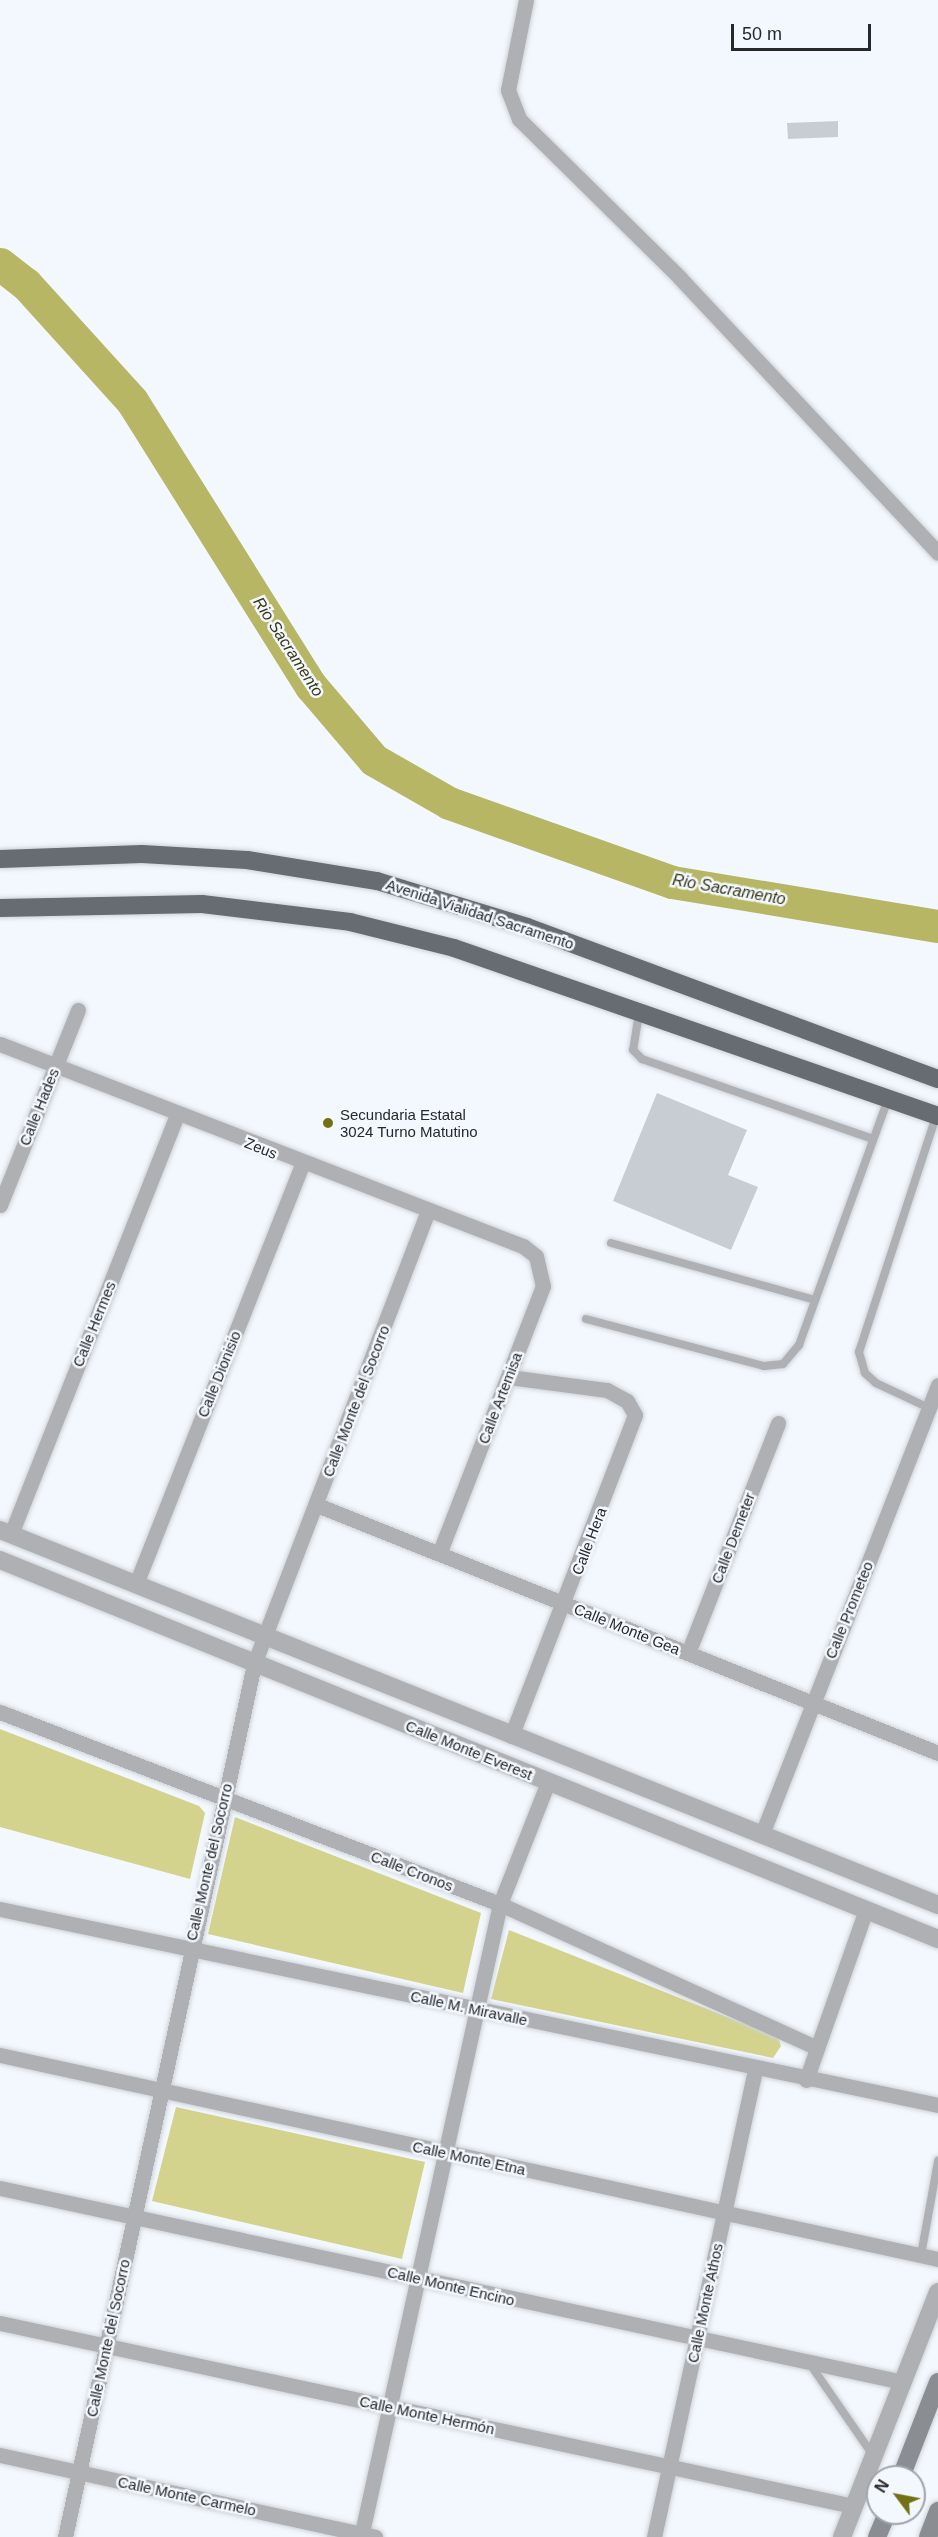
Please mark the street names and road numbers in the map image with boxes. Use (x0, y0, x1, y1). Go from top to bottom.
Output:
street label: Avenida Vialidad Sacramento (384, 875, 576, 953)
street label: Calle Hades (15, 1066, 63, 1148)
street label: Zeus (242, 1133, 280, 1163)
street label: Calle Hermes (69, 1279, 119, 1369)
street label: Calle Monte del Socorro (319, 1323, 393, 1479)
street label: Calle Dionisio (193, 1328, 245, 1420)
street label: Calle Artemisa (474, 1349, 526, 1447)
street label: Calle Demeter (707, 1490, 759, 1586)
street label: Calle Hera (568, 1505, 610, 1577)
street label: Calle Prometeo (821, 1559, 877, 1661)
street label: Calle Monte Gea (571, 1600, 683, 1658)
street label: Calle Monte Everest (403, 1716, 535, 1784)
street label: Calle Monte del Socorro (182, 1782, 236, 1942)
street label: Calle Cronos (368, 1847, 456, 1895)
street label: Calle M. Miravalle (409, 1987, 529, 2029)
street label: Calle Monte Etna (411, 2137, 527, 2179)
street label: Calle Monte Athos (683, 2241, 727, 2365)
street label: Calle Monte del Socorro (82, 2257, 134, 2419)
street label: Calle Monte Encino (386, 2263, 516, 2309)
street label: Calle Monte Hermón (358, 2392, 496, 2438)
street label: Calle Monte Carmelo (116, 2473, 258, 2519)

